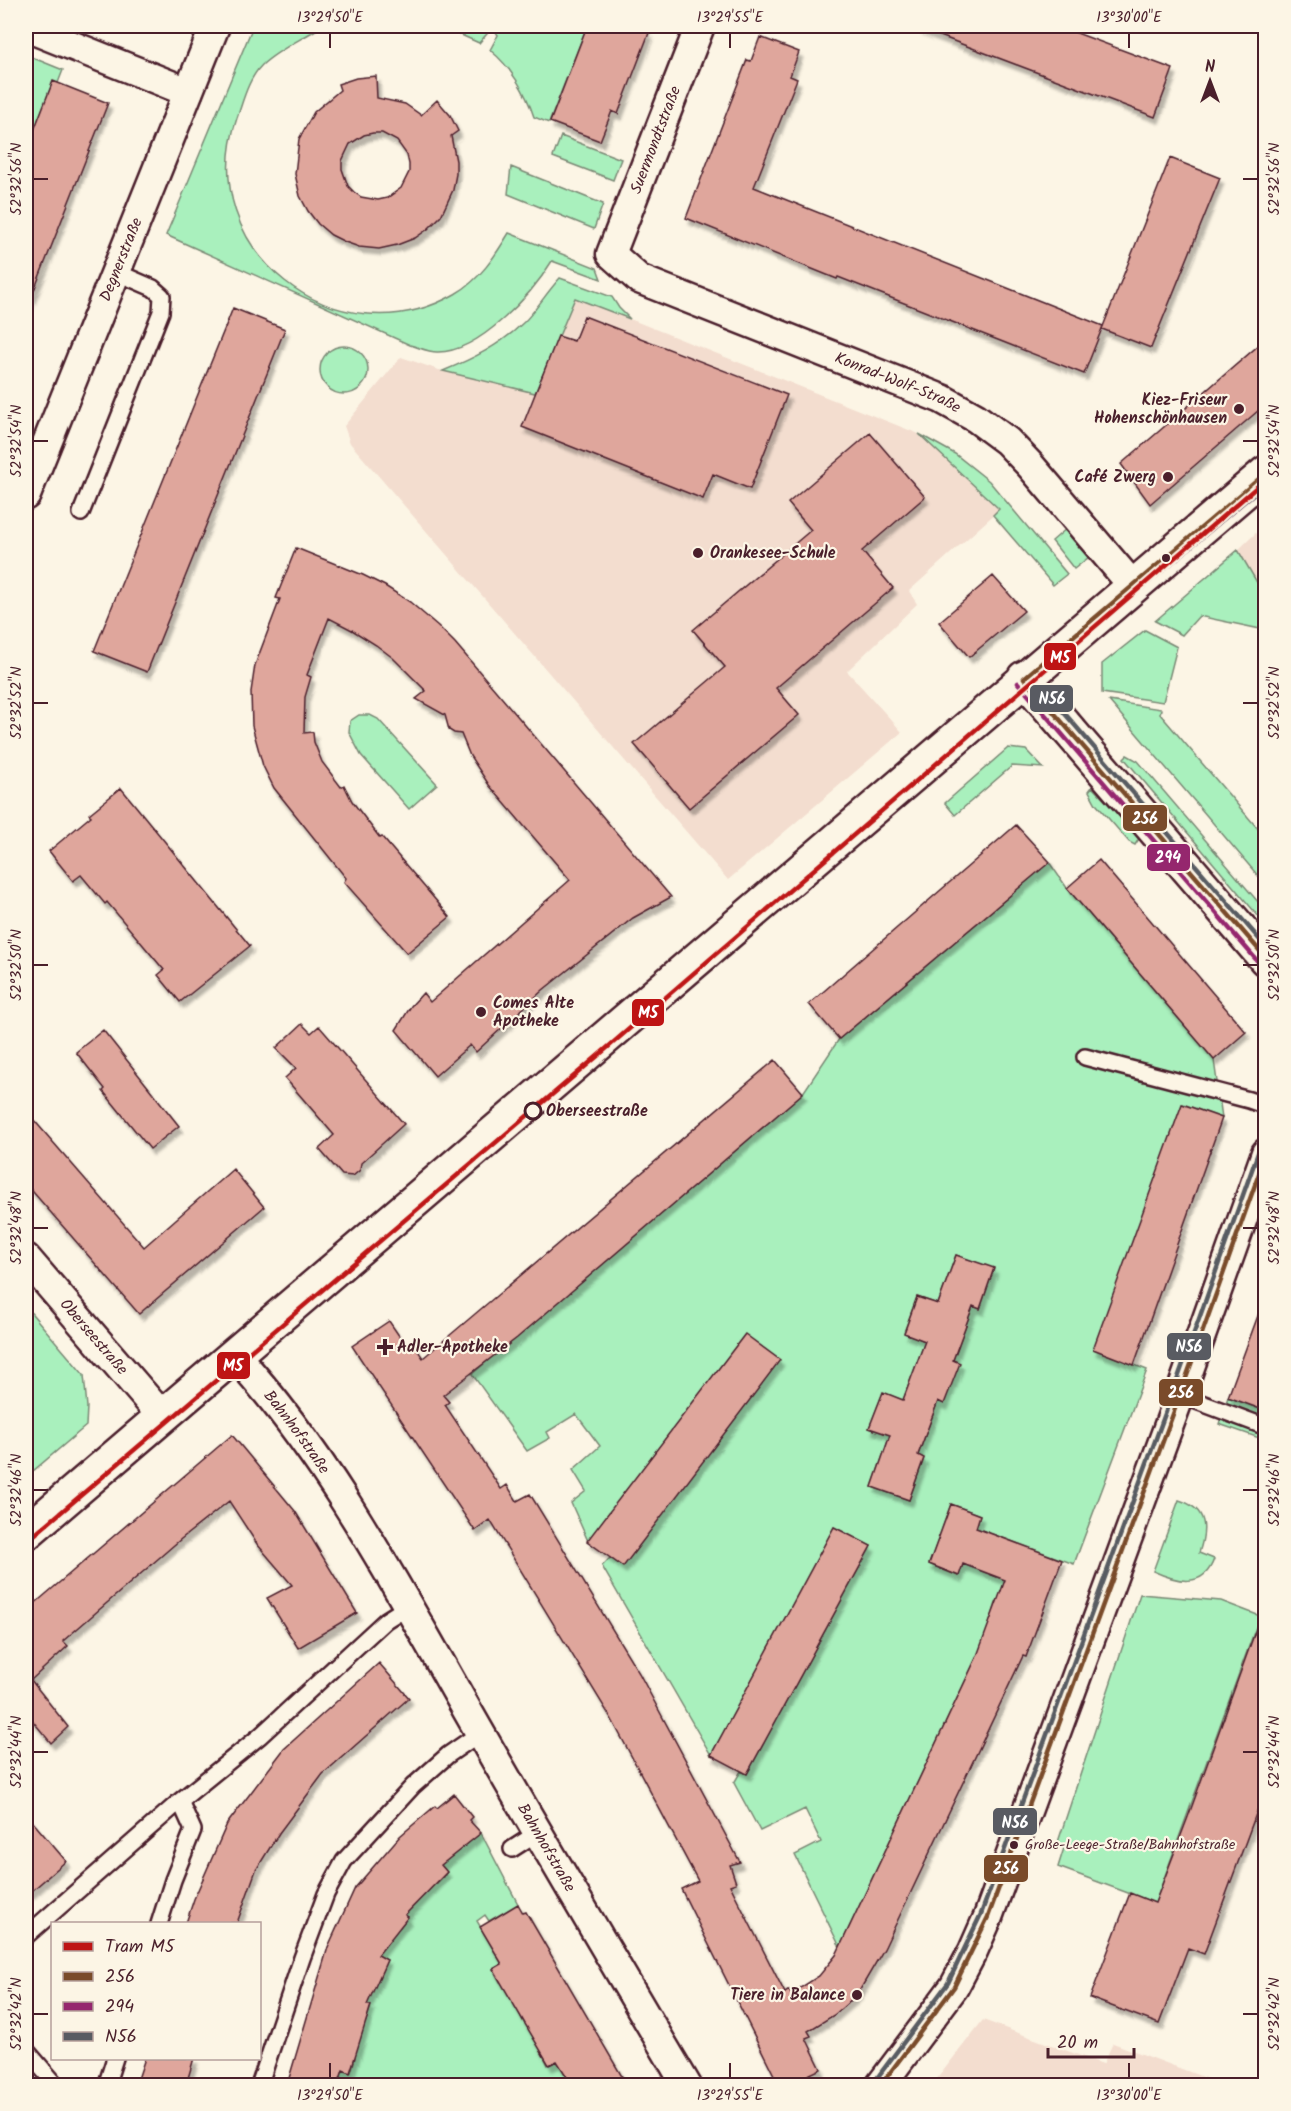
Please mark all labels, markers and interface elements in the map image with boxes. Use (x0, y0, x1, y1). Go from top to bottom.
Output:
text: 13°29'50"E (297, 6, 364, 30)
text: 13°29'55"E (697, 6, 764, 30)
text: 13°30'00"E (1096, 6, 1163, 30)
north arrow (1180, 51, 1240, 111)
text: N (1205, 55, 1215, 80)
street label: Suermondtstraße (624, 82, 688, 198)
text: 52°32'56"N (5, 143, 29, 215)
text: 52°32'56"N (1263, 143, 1287, 215)
street label: Degnerstraße (93, 214, 149, 305)
street label: Konrad-Wolf-Straße (831, 345, 966, 420)
place label: Kiez-Friseur Hohenschönhausen (1094, 388, 1228, 431)
marker: Kiez-Friseur Hohenschönhausen (1232, 402, 1246, 416)
text: 52°32'54"N (5, 405, 29, 477)
text: 52°32'54"N (1263, 405, 1287, 477)
place label: Café Zwerg (1075, 465, 1156, 490)
marker: Café Zwerg (1161, 470, 1175, 484)
place label: Orankesee-Schule (710, 541, 836, 566)
marker: Orankesee-Schule (691, 546, 705, 560)
unlabelled marker (1160, 552, 1172, 564)
line badge: M5 (1043, 642, 1077, 671)
text: M5 (1050, 646, 1072, 671)
text: 52°32'52"N (5, 666, 29, 740)
text: 52°32'52"N (1263, 666, 1287, 740)
line badge: N56 (1029, 684, 1074, 713)
text: N56 (1039, 687, 1066, 712)
line badge: 256 (1122, 804, 1168, 832)
text: 256 (1132, 807, 1158, 832)
line badge: 294 (1146, 843, 1191, 872)
text: 294 (1155, 846, 1181, 871)
text: 52°32'50"N (5, 929, 29, 1001)
text: 52°32'50"N (1263, 929, 1287, 1001)
place label: Comes Alte Apotheke (493, 991, 574, 1034)
line badge: M5 (631, 998, 665, 1027)
text: M5 (638, 1001, 660, 1026)
marker: Comes Alte Apotheke (474, 1005, 488, 1019)
place label: Oberseestraße (546, 1099, 648, 1124)
marker: Oberseestraße (524, 1102, 542, 1120)
text: 52°32'48"N (5, 1191, 29, 1265)
text: 52°32'48"N (1263, 1191, 1287, 1265)
street label: Oberseestraße (54, 1293, 134, 1381)
line badge: N56 (1166, 1332, 1212, 1361)
place label: Adler-Apotheke (397, 1335, 508, 1360)
text: N56 (1176, 1335, 1203, 1360)
marker: Adler-Apotheke (378, 1340, 392, 1354)
line badge: M5 (216, 1351, 251, 1380)
text: M5 (223, 1354, 245, 1379)
line badge: 256 (1158, 1378, 1204, 1407)
text: 256 (1168, 1381, 1194, 1406)
street label: Bahnhofstraße (258, 1385, 336, 1479)
text: 52°32'46"N (5, 1453, 29, 1527)
text: 52°32'46"N (1263, 1453, 1287, 1527)
text: 52°32'44"N (5, 1716, 29, 1788)
text: 52°32'44"N (1263, 1716, 1287, 1788)
street label: Bahnhofstraße (511, 1799, 582, 1897)
line badge: N56 (992, 1807, 1038, 1836)
text: N56 (1002, 1811, 1029, 1836)
place label: Große-Leege-Straße/Bahnhofstraße (1025, 1834, 1236, 1856)
marker: Große-Leege-Straße/Bahnhofstraße (1008, 1839, 1020, 1851)
line badge: 256 (983, 1854, 1029, 1883)
text: 256 (993, 1857, 1019, 1882)
legend (51, 1922, 261, 2060)
text: Tram M5 (105, 1933, 176, 1962)
text: 256 (105, 1963, 135, 1992)
text: 52°32'42"N (5, 1977, 29, 2051)
text: 52°32'42"N (1263, 1977, 1287, 2051)
place label: Tiere in Balance (730, 1983, 845, 2008)
marker: Tiere in Balance (850, 1988, 864, 2002)
text: 294 (105, 1993, 134, 2022)
scale bar (1048, 2021, 1134, 2059)
text: N56 (105, 2023, 137, 2052)
text: 20 m (1057, 2029, 1098, 2058)
text: 13°29'50"E (297, 2084, 364, 2108)
text: 13°29'55"E (697, 2084, 764, 2108)
text: 13°30'00"E (1096, 2084, 1163, 2108)

